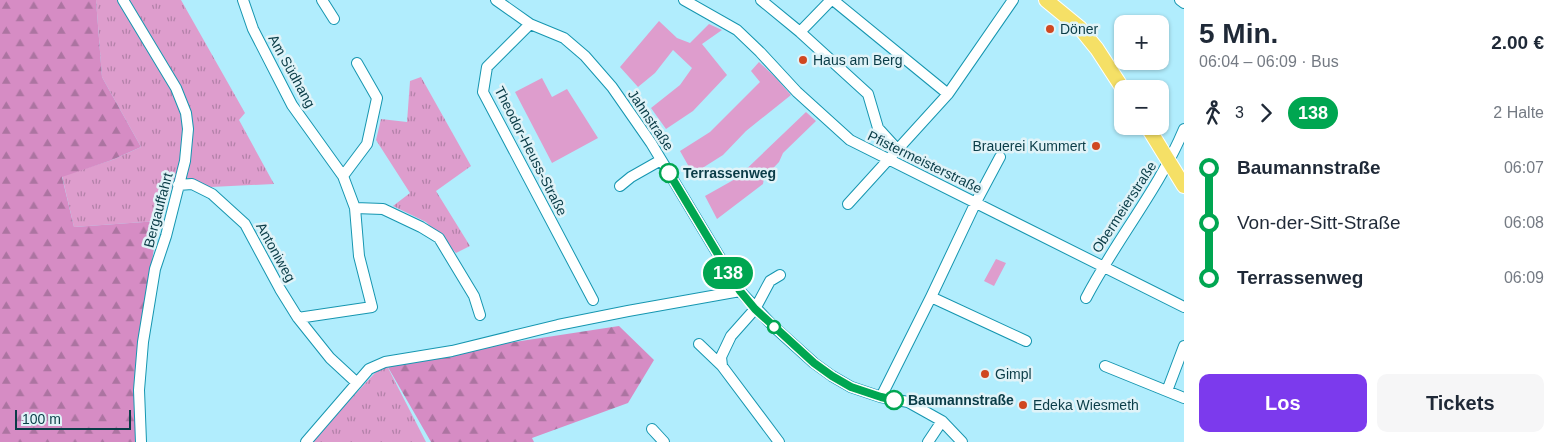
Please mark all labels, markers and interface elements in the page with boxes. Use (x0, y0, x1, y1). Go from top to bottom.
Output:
map controls (1114, 15, 1169, 135)
button: + (1114, 15, 1169, 70)
text: 5 Min. (1199, 18, 1278, 49)
place label: Döner (1060, 21, 1098, 37)
marker: Döner (1044, 23, 1056, 35)
street label: Am Südhang (265, 32, 319, 110)
text: 2.00 € (1491, 32, 1544, 53)
place label: Haus am Berg (813, 52, 902, 68)
text: 06:04 – 06:09 · Bus (1199, 53, 1339, 70)
marker: Haus am Berg (797, 54, 809, 66)
button: − (1114, 80, 1169, 135)
street label: Theodor-Heuss-Straße (491, 84, 571, 219)
street label: Jahnstraße (625, 86, 677, 154)
icon: walk (1199, 99, 1227, 127)
icon: forward (1252, 99, 1280, 127)
text: 138 (1298, 103, 1328, 123)
text: 3 (1235, 104, 1244, 121)
text: 2 Halte (1493, 104, 1544, 121)
street label: Pfistermeisterstraße (865, 127, 985, 197)
place label: Brauerei Kummert (972, 138, 1086, 154)
marker: Brauerei Kummert (1090, 140, 1102, 152)
text: Baumannstraße (1237, 157, 1381, 178)
street label: Obermeierstraße (1088, 158, 1160, 256)
text: 06:07 (1504, 159, 1544, 176)
marker: Terrassenweg (659, 163, 679, 183)
place label: Terrassenweg (683, 165, 776, 181)
street label: Bergauffahrt (140, 171, 176, 249)
text: Von-der-Sitt-Straße (1237, 212, 1401, 233)
text: 06:08 (1504, 214, 1544, 231)
street label: Antoniweg (253, 220, 299, 284)
line badge: 138 (699, 257, 757, 289)
text: 138 (713, 263, 743, 283)
text: Terrassenweg (1237, 267, 1363, 288)
text: 06:09 (1504, 269, 1544, 286)
unlabelled marker (767, 320, 781, 334)
place label: Gimpl (995, 366, 1032, 382)
marker: Gimpl (979, 368, 991, 380)
button: Los (1199, 374, 1367, 432)
button: Tickets (1377, 374, 1544, 432)
marker: Baumannstraße (884, 390, 904, 410)
place label: Baumannstraße (908, 392, 1014, 408)
place label: Edeka Wiesmeth (1033, 397, 1139, 413)
marker: Edeka Wiesmeth (1017, 399, 1029, 411)
scale bar (15, 407, 131, 430)
text: 100 m (22, 411, 61, 427)

